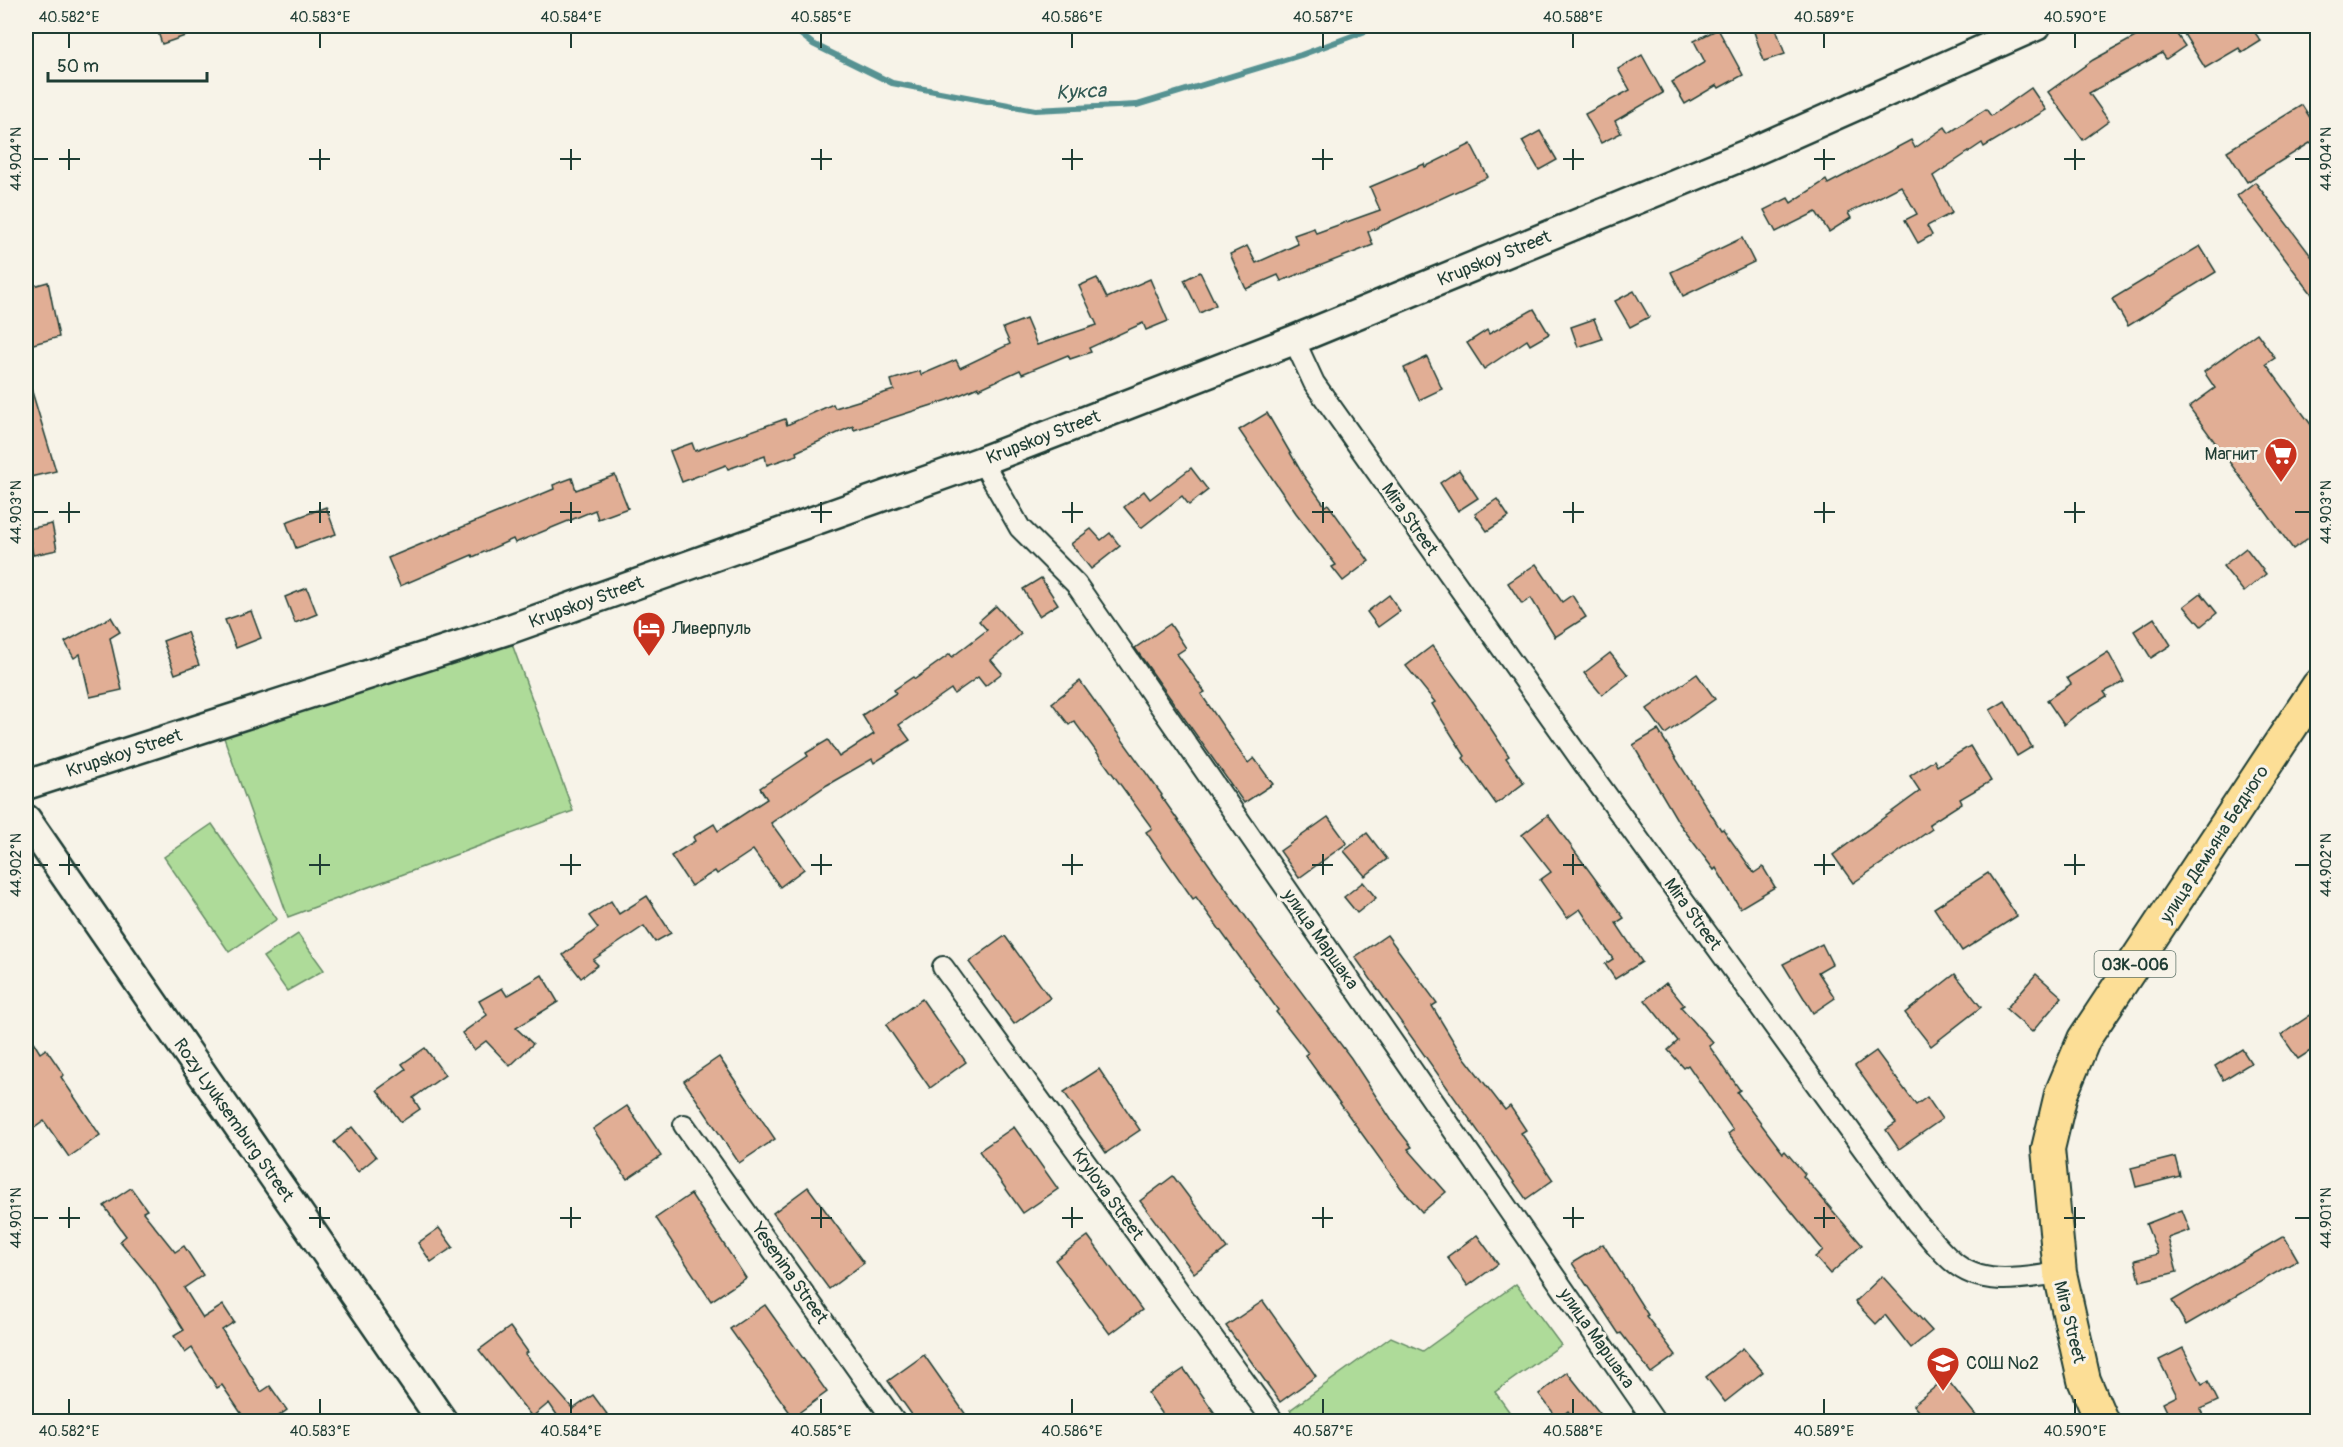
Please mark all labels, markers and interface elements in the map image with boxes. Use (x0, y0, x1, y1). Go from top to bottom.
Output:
text: 40.582°E (39, 8, 100, 27)
text: 40.583°E (290, 8, 351, 27)
text: 40.584°E (541, 8, 602, 27)
text: 40.585°E (791, 8, 851, 27)
text: 40.586°E (1041, 8, 1103, 27)
text: 40.587°E (1293, 8, 1353, 27)
text: 40.588°E (1543, 8, 1603, 27)
text: 40.589°E (1794, 8, 1854, 27)
text: 40.590°E (2044, 8, 2107, 27)
scale bar (48, 45, 207, 83)
text: 50 m (57, 55, 99, 78)
water label: Кукса (1055, 78, 1108, 105)
text: 44.904°N (7, 127, 26, 191)
text: 44.904°N (2317, 127, 2336, 191)
street label: Krupskoy Street (1434, 225, 1555, 292)
street label: Krupskoy Street (983, 405, 1104, 470)
supermarket icon: Магнит (2263, 436, 2299, 483)
place label: Магнит (2205, 443, 2258, 466)
street label: Mira Street (1376, 478, 1443, 561)
text: 44.903°N (7, 480, 26, 544)
text: 44.903°N (2317, 480, 2336, 544)
street label: Krupskoy Street (526, 571, 647, 634)
hotel icon: Ливерпуль (631, 610, 667, 657)
place label: Ливерпуль (671, 617, 752, 640)
street label: Krupskoy Street (63, 724, 186, 783)
street label: улица Демьяна Бедного (2154, 761, 2274, 928)
text: 44.902°N (7, 833, 26, 897)
text: 44.902°N (2317, 833, 2336, 897)
street label: Mira Street (1659, 874, 1727, 956)
street label: улица Маршака (1277, 884, 1364, 994)
road number: 03К-006 (2094, 951, 2176, 977)
street label: Rozy Lyuksemburg Street (168, 1034, 299, 1207)
street label: Krylova Street (1067, 1144, 1149, 1245)
text: 44.901°N (7, 1187, 26, 1249)
text: 44.901°N (2317, 1187, 2336, 1249)
street label: Yesenina Street (746, 1217, 833, 1329)
street label: Mira Street (2048, 1279, 2091, 1366)
street label: улица Маршака (1553, 1283, 1640, 1393)
school or university icon: СОШ №2 (1925, 1345, 1961, 1392)
place label: СОШ №2 (1966, 1352, 2039, 1375)
text: 40.582°E (39, 1422, 100, 1441)
text: 40.583°E (290, 1422, 351, 1441)
text: 40.584°E (541, 1422, 602, 1441)
text: 40.585°E (791, 1422, 851, 1441)
text: 40.586°E (1041, 1422, 1103, 1441)
text: 40.587°E (1293, 1422, 1353, 1441)
text: 40.588°E (1543, 1422, 1603, 1441)
text: 40.589°E (1794, 1422, 1854, 1441)
text: 40.590°E (2044, 1422, 2107, 1441)

